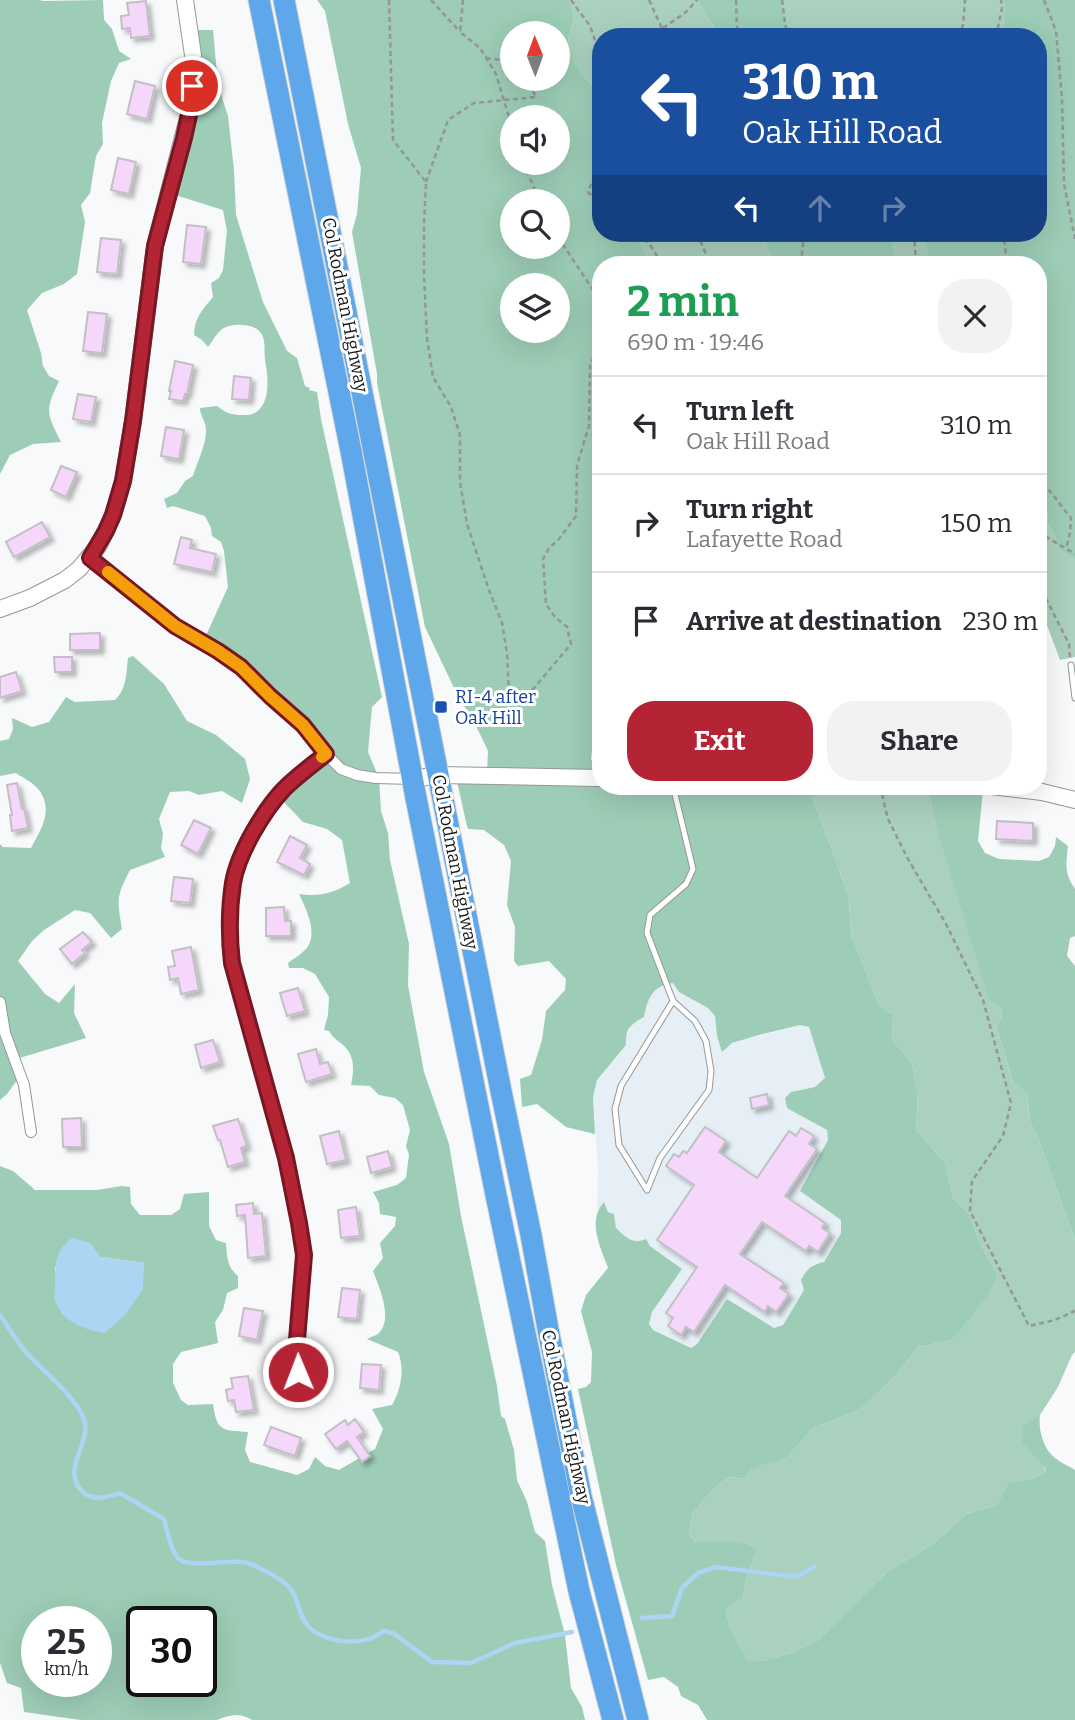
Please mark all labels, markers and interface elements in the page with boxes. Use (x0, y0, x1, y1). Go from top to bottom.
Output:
north arrow (500, 21, 570, 91)
map controls (500, 21, 570, 343)
text: 310 m (742, 53, 878, 112)
pin (162, 56, 222, 116)
icon: left (627, 56, 718, 147)
icon: arrive (173, 67, 211, 105)
button: sound (500, 105, 570, 175)
text: Oak Hill Road (742, 113, 942, 151)
button: search (500, 189, 570, 259)
icon: left (728, 189, 766, 227)
icon: ahead (801, 189, 839, 227)
icon: right (874, 189, 912, 227)
street label: Col Rodman Highway (317, 216, 373, 395)
button: layers (500, 273, 570, 343)
text: 2 min (627, 277, 739, 327)
button: close (938, 279, 1012, 353)
text: 690 m · 19:46 (627, 328, 764, 356)
text: Turn left (686, 396, 794, 427)
icon: left (627, 406, 665, 444)
text: 310 m (940, 410, 1012, 441)
text: Oak Hill Road (686, 427, 830, 455)
text: Turn right (686, 494, 813, 525)
icon: right (627, 504, 665, 542)
text: 150 m (941, 508, 1012, 539)
text: Lafayette Road (686, 525, 843, 553)
icon: arrive (627, 602, 665, 640)
text: Arrive at destination (686, 606, 941, 637)
text: 230 m (962, 606, 1038, 637)
place label: RI-4 after Oak Hill (455, 686, 536, 729)
marker: RI-4 after Oak Hill (433, 699, 449, 715)
button: Exit (627, 701, 813, 781)
button: Share (827, 701, 1012, 781)
street label: Col Rodman Highway (427, 773, 483, 952)
street label: Col Rodman Highway (537, 1328, 595, 1507)
position arrow (261, 1335, 335, 1409)
speed limit sign: 30 (126, 1606, 217, 1697)
text: 25 (47, 1621, 86, 1663)
text: km/h (44, 1658, 89, 1680)

